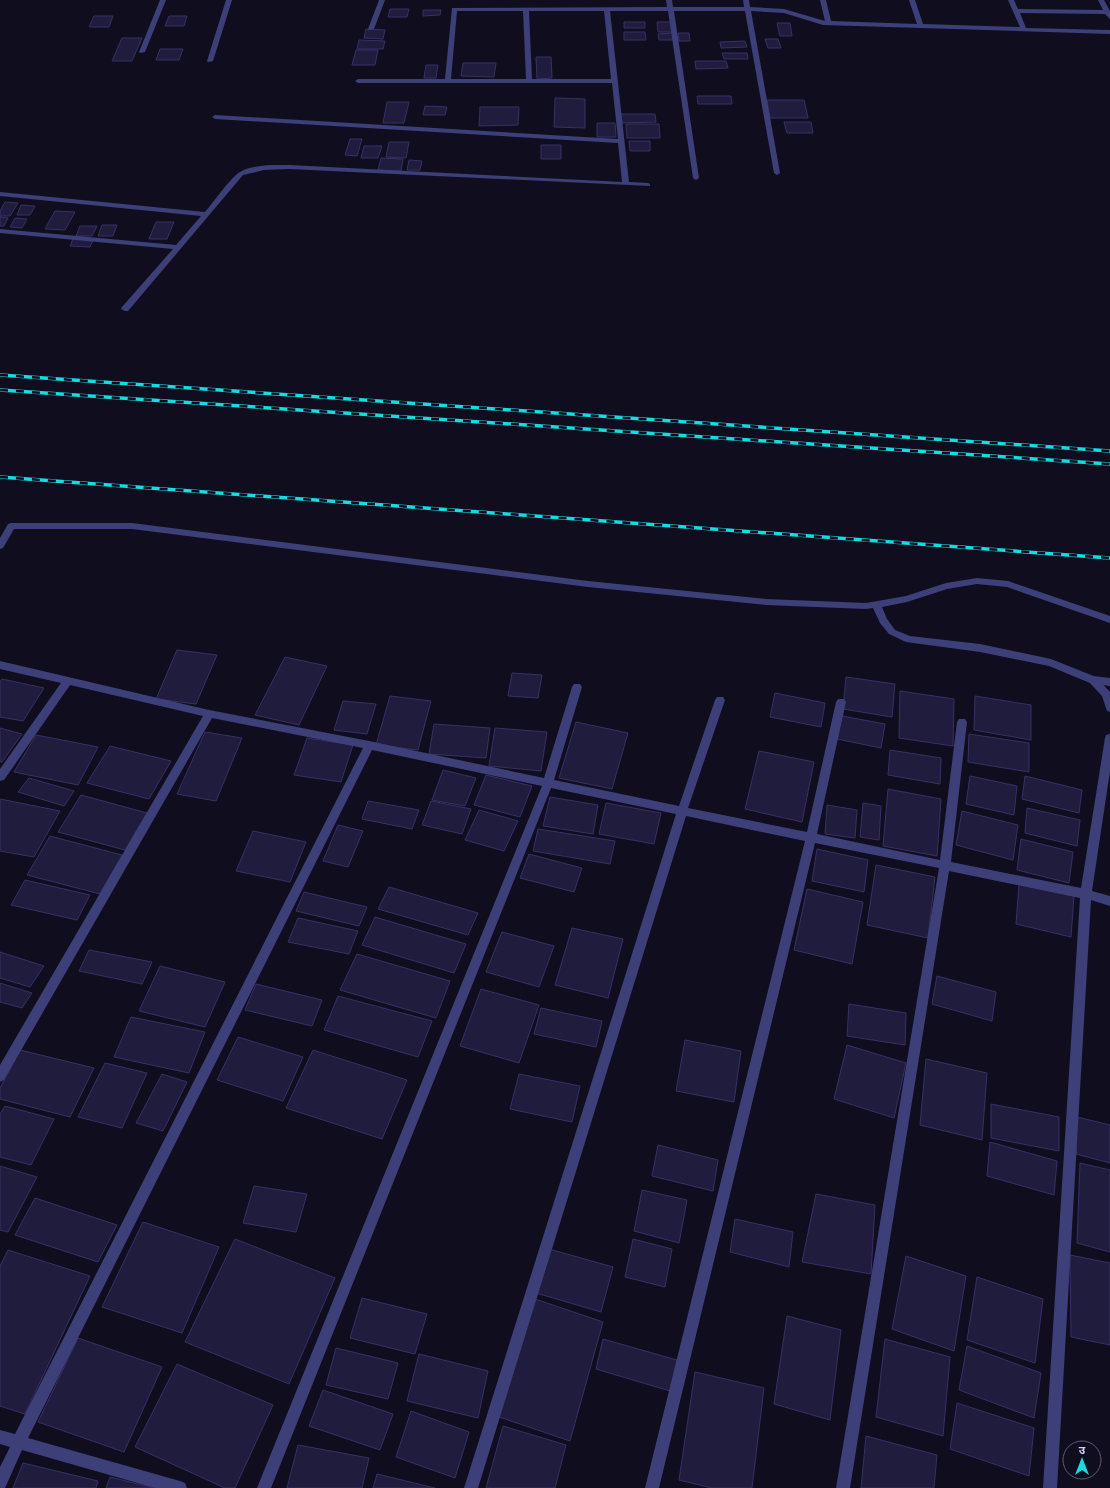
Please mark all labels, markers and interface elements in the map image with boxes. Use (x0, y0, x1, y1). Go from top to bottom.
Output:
north arrow (1062, 1440, 1102, 1480)
text: उ (1079, 1444, 1086, 1457)

